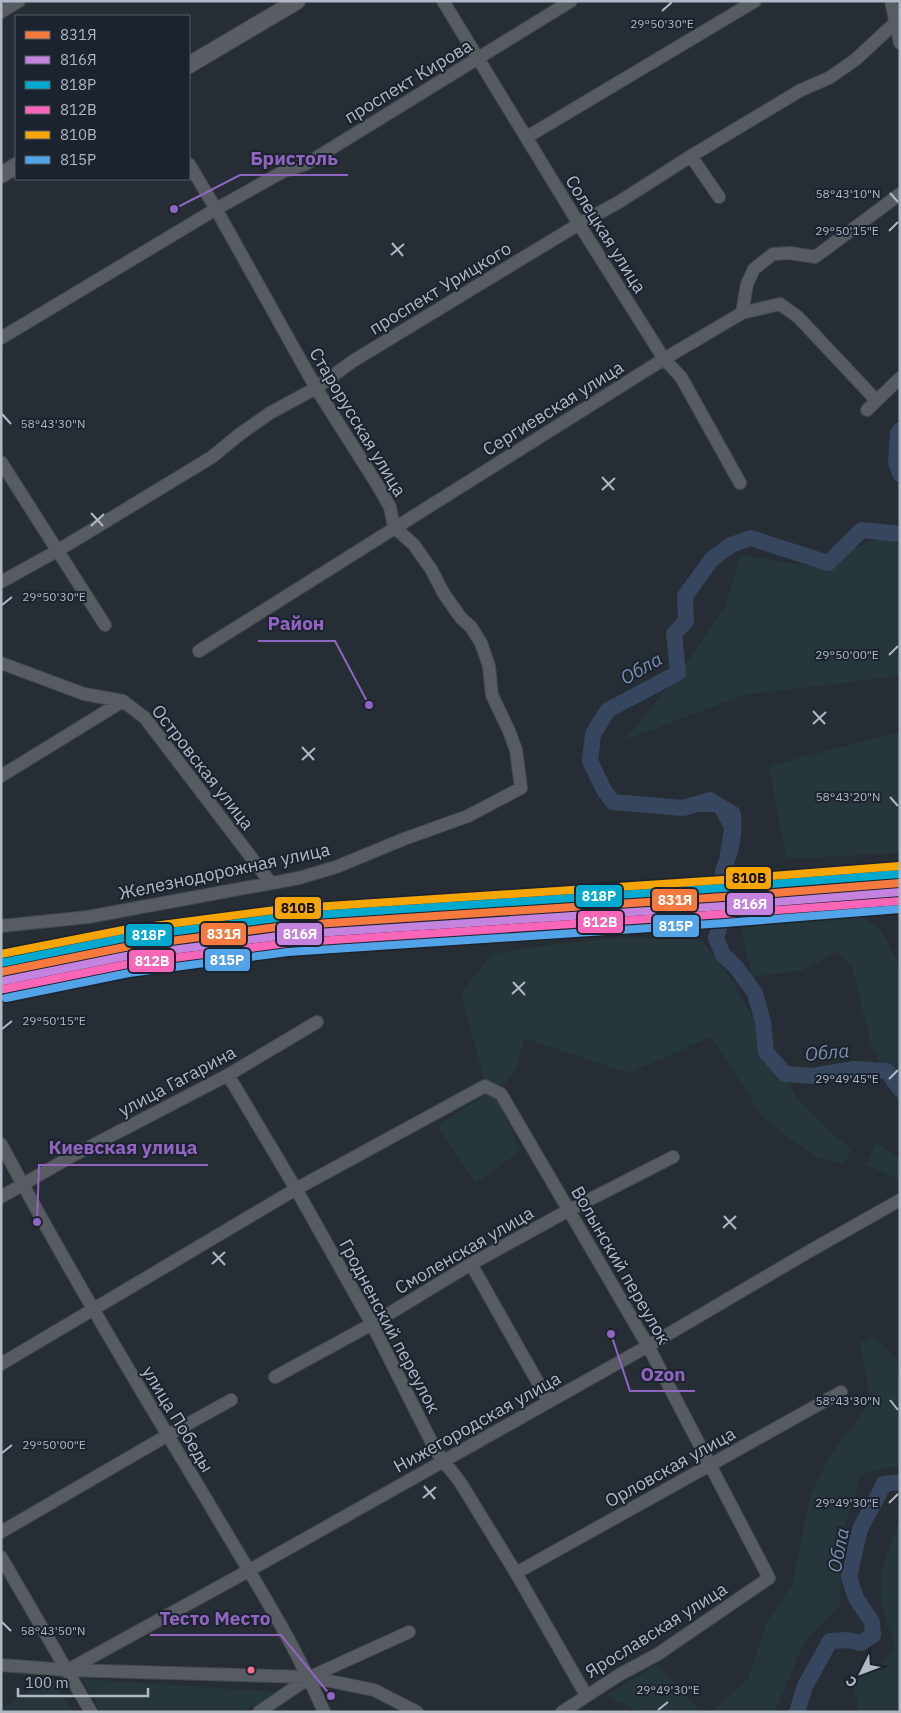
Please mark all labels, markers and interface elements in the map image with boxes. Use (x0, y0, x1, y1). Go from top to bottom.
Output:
legend (15, 15, 190, 180)
text: 29°50'30"E (630, 16, 694, 31)
text: 831Я (60, 25, 97, 44)
street label: проспект Кирова (340, 34, 476, 128)
text: 816Я (60, 50, 97, 69)
text: 818Р (60, 75, 96, 94)
text: 812В (60, 100, 97, 119)
text: 810В (60, 125, 97, 144)
callout: Бристоль (240, 141, 348, 175)
text: Бристоль (250, 146, 338, 170)
text: 815Р (60, 150, 96, 169)
street label: Солецкая улица (560, 171, 652, 298)
text: 58°43'10"N (815, 186, 881, 201)
text: 29°50'15"E (815, 223, 879, 238)
street label: проспект Урицкого (365, 236, 515, 340)
street label: Старорусская улица (304, 343, 412, 501)
street label: Сергиевская улица (478, 355, 628, 461)
text: 58°43'30"N (20, 416, 86, 431)
text: 29°50'30"E (22, 589, 86, 604)
callout: Район (258, 607, 335, 641)
text: Район (268, 611, 324, 635)
water label: Обла (616, 646, 666, 690)
text: 29°50'00"E (815, 647, 879, 662)
street label: Островская улица (147, 700, 259, 835)
text: 58°43'20"N (815, 789, 881, 804)
street label: Железнодорожная улица (116, 837, 332, 905)
line badge: 810В (725, 866, 772, 890)
text: 810В (732, 869, 766, 887)
line badge: 818Р (575, 884, 623, 908)
text: 818Р (582, 887, 616, 905)
line badge: 831Я (651, 888, 698, 912)
text: 831Я (658, 891, 692, 909)
line badge: 816Я (726, 892, 774, 916)
text: 816Я (733, 895, 767, 913)
line badge: 810В (274, 896, 322, 920)
text: 810В (281, 899, 315, 917)
line badge: 812В (577, 910, 624, 934)
text: 812В (583, 913, 617, 931)
line badge: 815Р (652, 914, 700, 938)
text: 815Р (659, 917, 693, 935)
line badge: 831Я (200, 922, 247, 946)
line badge: 816Я (276, 922, 323, 946)
line badge: 818Р (125, 923, 173, 947)
text: 831Я (207, 925, 241, 943)
text: 816Я (283, 925, 317, 943)
text: 818Р (132, 926, 166, 944)
line badge: 815Р (204, 948, 251, 972)
line badge: 812В (128, 949, 175, 973)
text: 815Р (210, 951, 244, 969)
text: 812В (135, 952, 169, 970)
text: 29°50'15"E (22, 1013, 86, 1028)
water label: Обла (804, 1038, 850, 1066)
street label: улица Гагарина (114, 1040, 240, 1122)
text: 29°49'45"E (815, 1071, 879, 1086)
callout: Киевская улица (39, 1131, 208, 1165)
text: Киевская улица (48, 1135, 198, 1159)
street label: Волынский переулок (566, 1182, 676, 1348)
street label: Смоленская улица (390, 1201, 538, 1299)
street label: Гродненский переулок (334, 1235, 446, 1417)
callout: Ozon (630, 1357, 695, 1391)
street label: улица Победы (137, 1361, 219, 1477)
text: Ozon (640, 1362, 686, 1386)
street label: Нижегородская улица (389, 1366, 565, 1478)
text: 58°43'30"N (815, 1393, 881, 1408)
street label: Орловская улица (601, 1421, 740, 1512)
text: 29°50'00"E (22, 1437, 86, 1452)
text: 29°49'30"E (815, 1495, 879, 1510)
water label: Обла (822, 1526, 854, 1574)
street label: Ярославская улица (581, 1577, 732, 1683)
callout: Тесто Место (150, 1601, 281, 1635)
text: Тесто Место (160, 1606, 271, 1630)
text: 58°43'50"N (20, 1623, 86, 1638)
north arrow (836, 1648, 886, 1698)
unlabelled marker (246, 1665, 256, 1675)
scale bar (18, 1666, 148, 1698)
text: С (842, 1672, 861, 1691)
text: 100 m (25, 1673, 69, 1692)
text: 29°49'30"E (636, 1682, 700, 1697)

